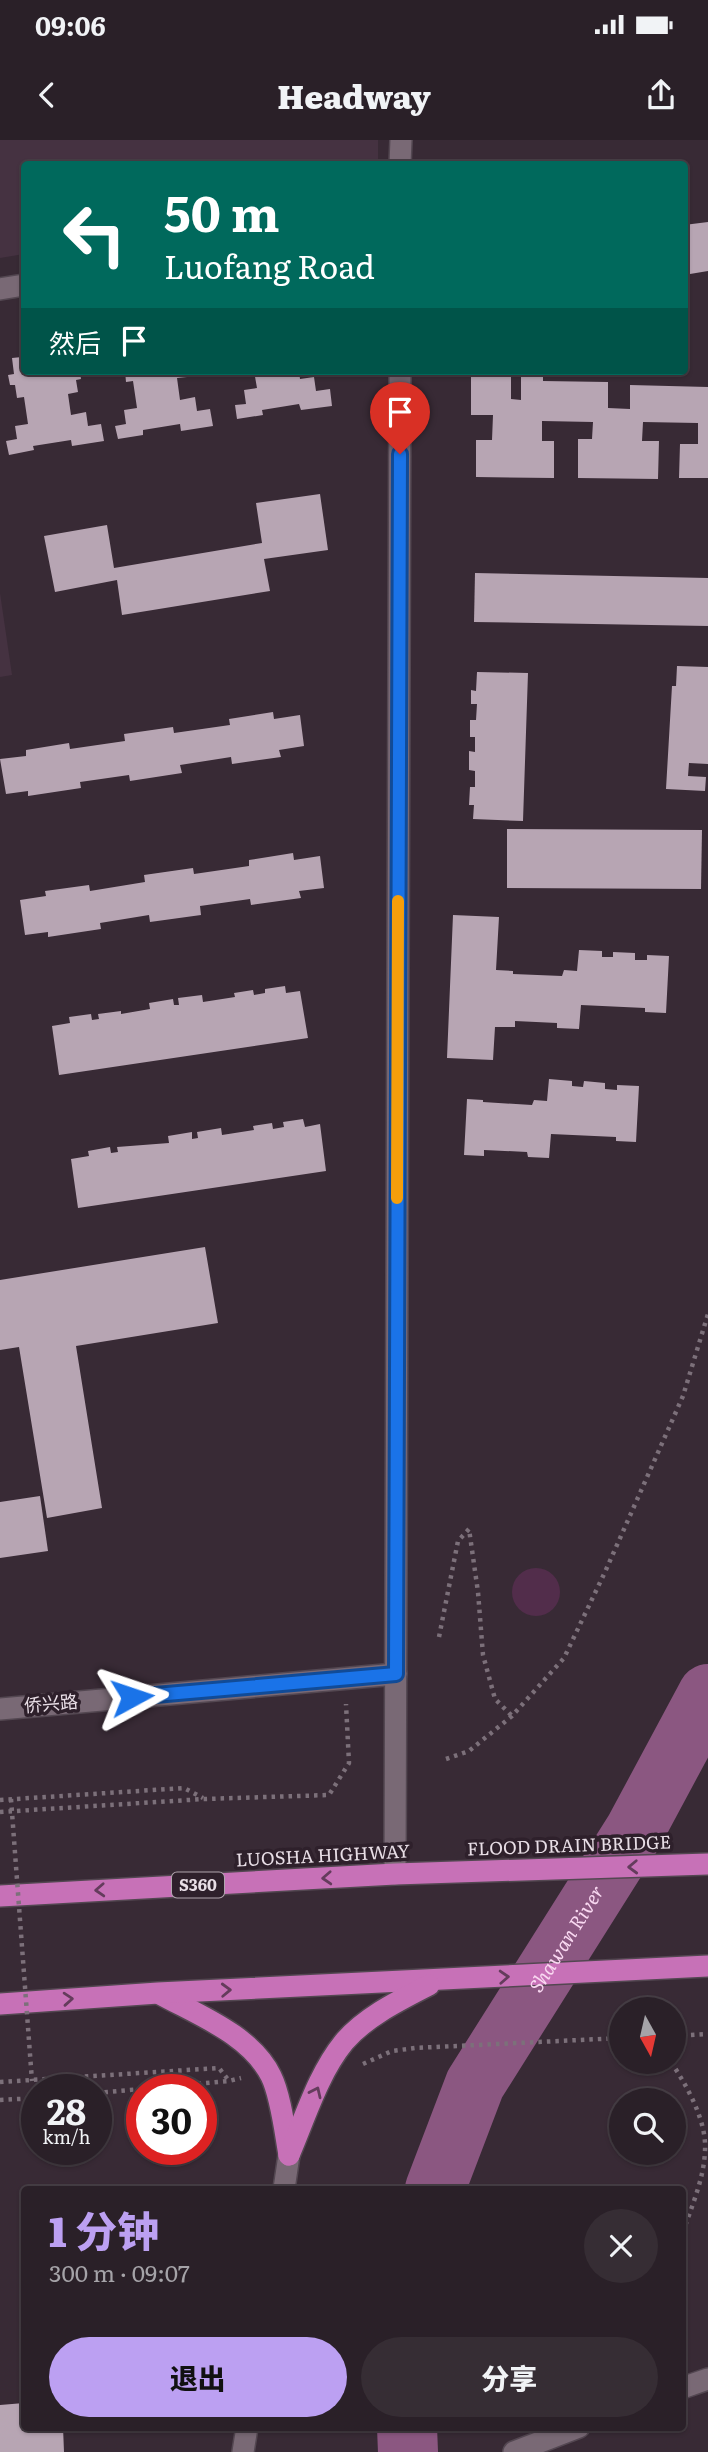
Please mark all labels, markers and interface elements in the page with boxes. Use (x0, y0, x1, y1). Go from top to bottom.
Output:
text: 09:06 (35, 5, 106, 44)
text: Headway (277, 71, 431, 119)
icon: back (28, 76, 66, 114)
icon: share (642, 76, 680, 114)
text: 50 m (164, 174, 280, 247)
icon: left (49, 189, 140, 280)
text: Luofang Road (164, 241, 375, 289)
text: 然后 (49, 322, 101, 361)
icon: arrive (115, 322, 153, 360)
pin (370, 382, 430, 454)
icon: arrive (381, 393, 419, 431)
position arrow (95, 1660, 169, 1734)
street label: 侨兴路 (23, 1687, 79, 1718)
street label: FLOOD DRAIN BRIDGE (466, 1827, 671, 1862)
street label: LUOSHA HIGHWAY (235, 1836, 411, 1873)
one-way arrow (627, 1859, 638, 1874)
one-way arrow (321, 1870, 332, 1885)
road number: S360 (172, 1872, 224, 1898)
water label: Shawan River (521, 1879, 610, 1997)
one-way arrow (94, 1883, 105, 1898)
one-way arrow (498, 1970, 509, 1985)
one-way arrow (221, 1983, 232, 1998)
one-way arrow (63, 1992, 74, 2007)
north arrow (609, 1997, 686, 2074)
map controls (609, 1997, 686, 2165)
speed limit sign: 30 (126, 2074, 217, 2165)
text: 28 (47, 2084, 86, 2136)
one-way arrow (308, 2087, 322, 2099)
button: search (609, 2088, 686, 2165)
text: km/h (43, 2123, 90, 2150)
text: 1 分钟 (49, 2198, 159, 2260)
button: close (584, 2209, 658, 2283)
text: 300 m · 09:07 (49, 2255, 190, 2289)
button: 退出 (49, 2337, 347, 2417)
button: 分享 (361, 2337, 658, 2417)

